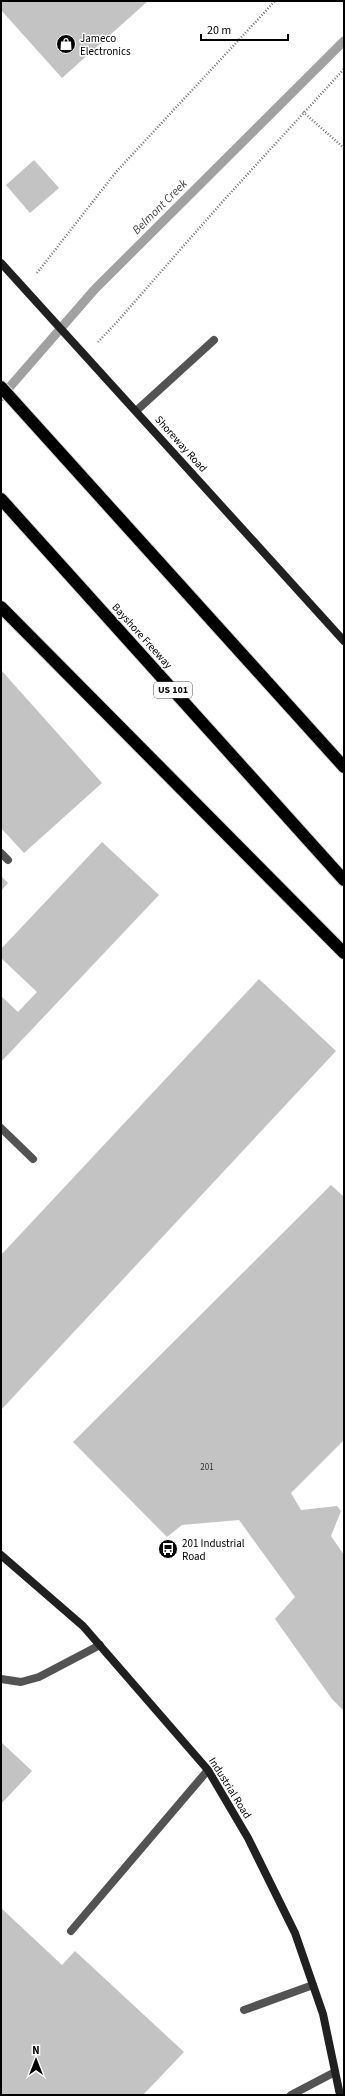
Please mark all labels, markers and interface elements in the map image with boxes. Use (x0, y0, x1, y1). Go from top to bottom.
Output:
scale bar (201, 16, 288, 42)
text: 20 m (207, 22, 231, 39)
place label: Jameco Electronics (80, 31, 131, 59)
shop icon: Jameco Electronics (55, 33, 77, 55)
water label: Belmont Creek (129, 175, 192, 238)
street label: Shoreway Road (152, 412, 210, 476)
street label: Bayshore Freeway (109, 600, 175, 672)
road number: US 101 (154, 682, 192, 698)
house number: 201 (200, 1461, 214, 1474)
place label: 201 Industrial Road (182, 1536, 245, 1564)
bus stop icon: 201 Industrial Road (157, 1538, 179, 1560)
street label: Industrial Road (205, 1754, 255, 1822)
north arrow (16, 2040, 56, 2080)
text: N (32, 2043, 40, 2058)

